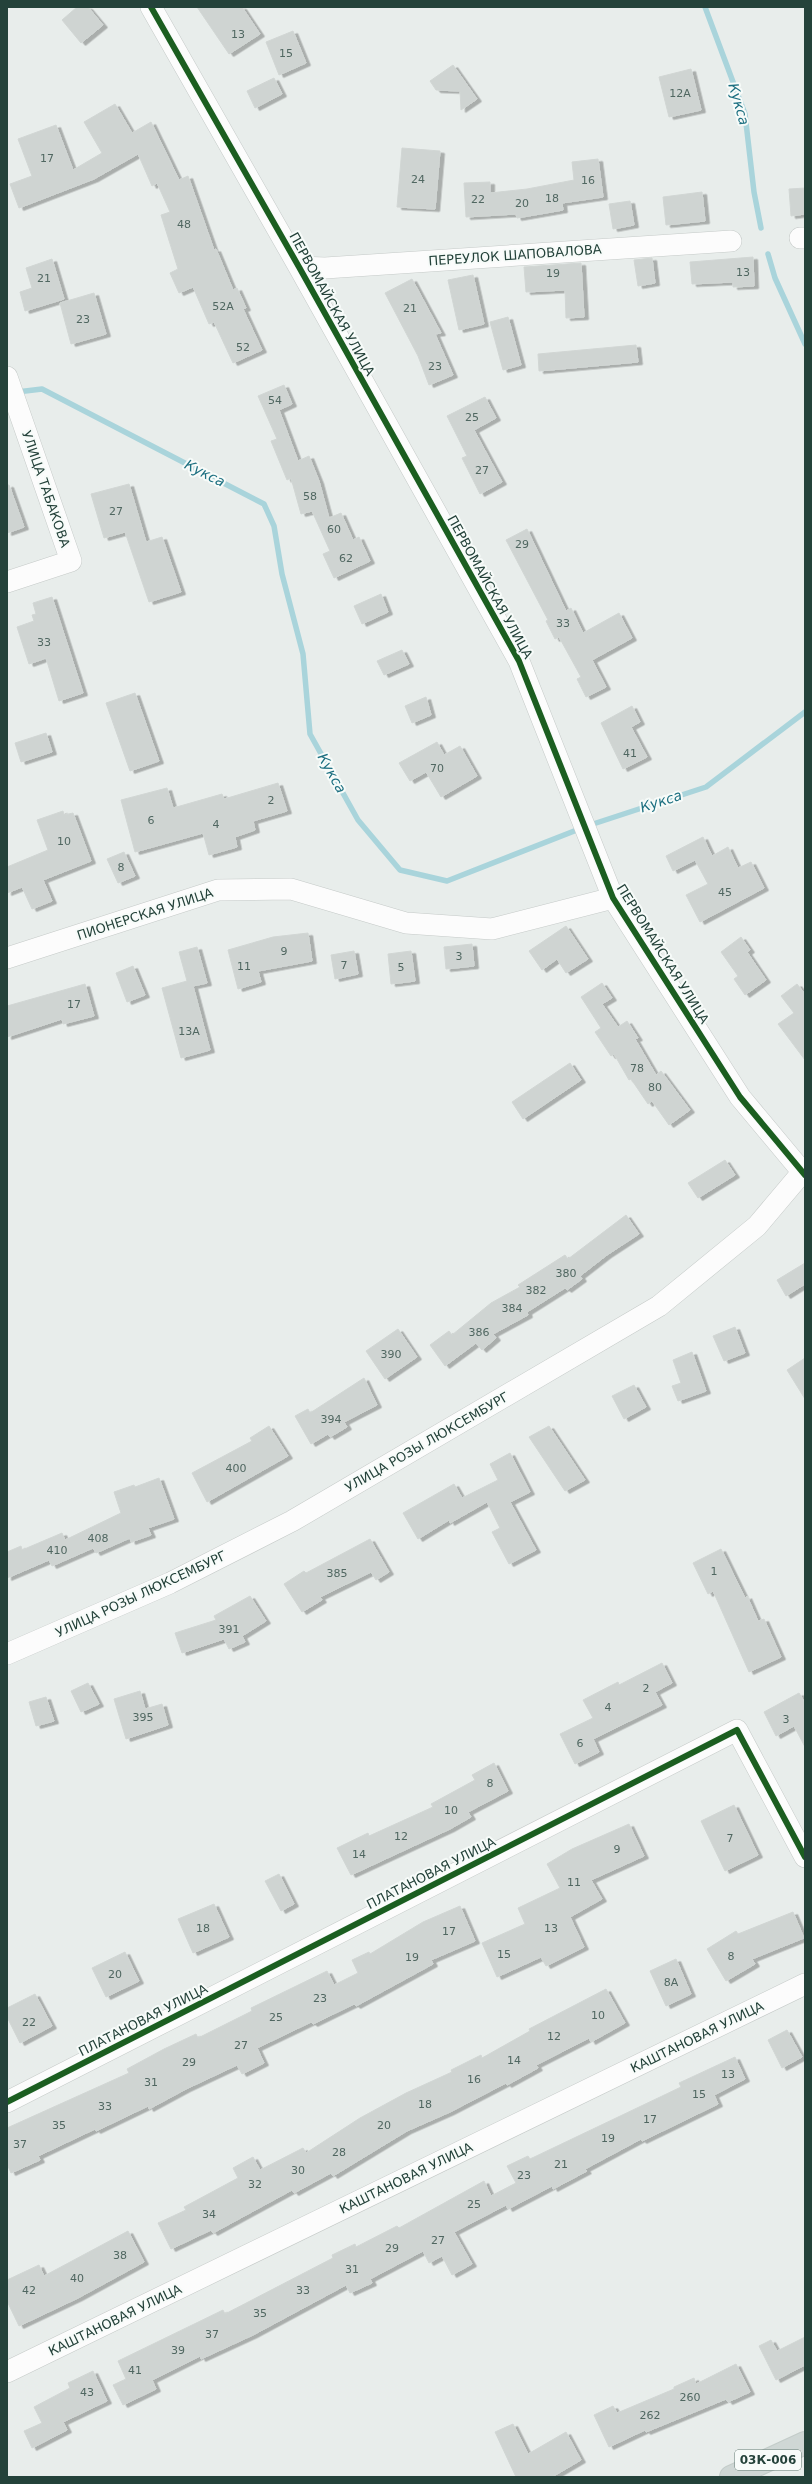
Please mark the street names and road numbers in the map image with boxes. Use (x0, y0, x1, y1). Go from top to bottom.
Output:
street label: ПЕРВОМАЙСКАЯ УЛИЦА (286, 230, 378, 378)
street label: ПЕРЕУЛОК ШАПОВАЛОВА (428, 241, 602, 269)
street label: УЛИЦА ТАБАКОВА (19, 429, 73, 549)
street label: ПЕРВОМАЙСКАЯ УЛИЦА (444, 513, 536, 661)
street label: ПЕРВОМАЙСКАЯ УЛИЦА (614, 882, 712, 1027)
street label: ПИОНЕРСКАЯ УЛИЦА (75, 885, 215, 943)
street label: УЛИЦА РОЗЫ ЛЮКСЕМБУРГ (342, 1389, 512, 1495)
street label: УЛИЦА РОЗЫ ЛЮКСЕМБУРГ (53, 1548, 229, 1640)
street label: ПЛАТАНОВАЯ УЛИЦА (364, 1834, 498, 1912)
street label: ПЛАТАНОВАЯ УЛИЦА (76, 1981, 210, 2059)
street label: КАШТАНОВАЯ УЛИЦА (628, 1998, 766, 2076)
street label: КАШТАНОВАЯ УЛИЦА (337, 2139, 475, 2217)
street label: КАШТАНОВАЯ УЛИЦА (46, 2281, 184, 2359)
road number: 03К-006 (735, 2450, 801, 2470)

